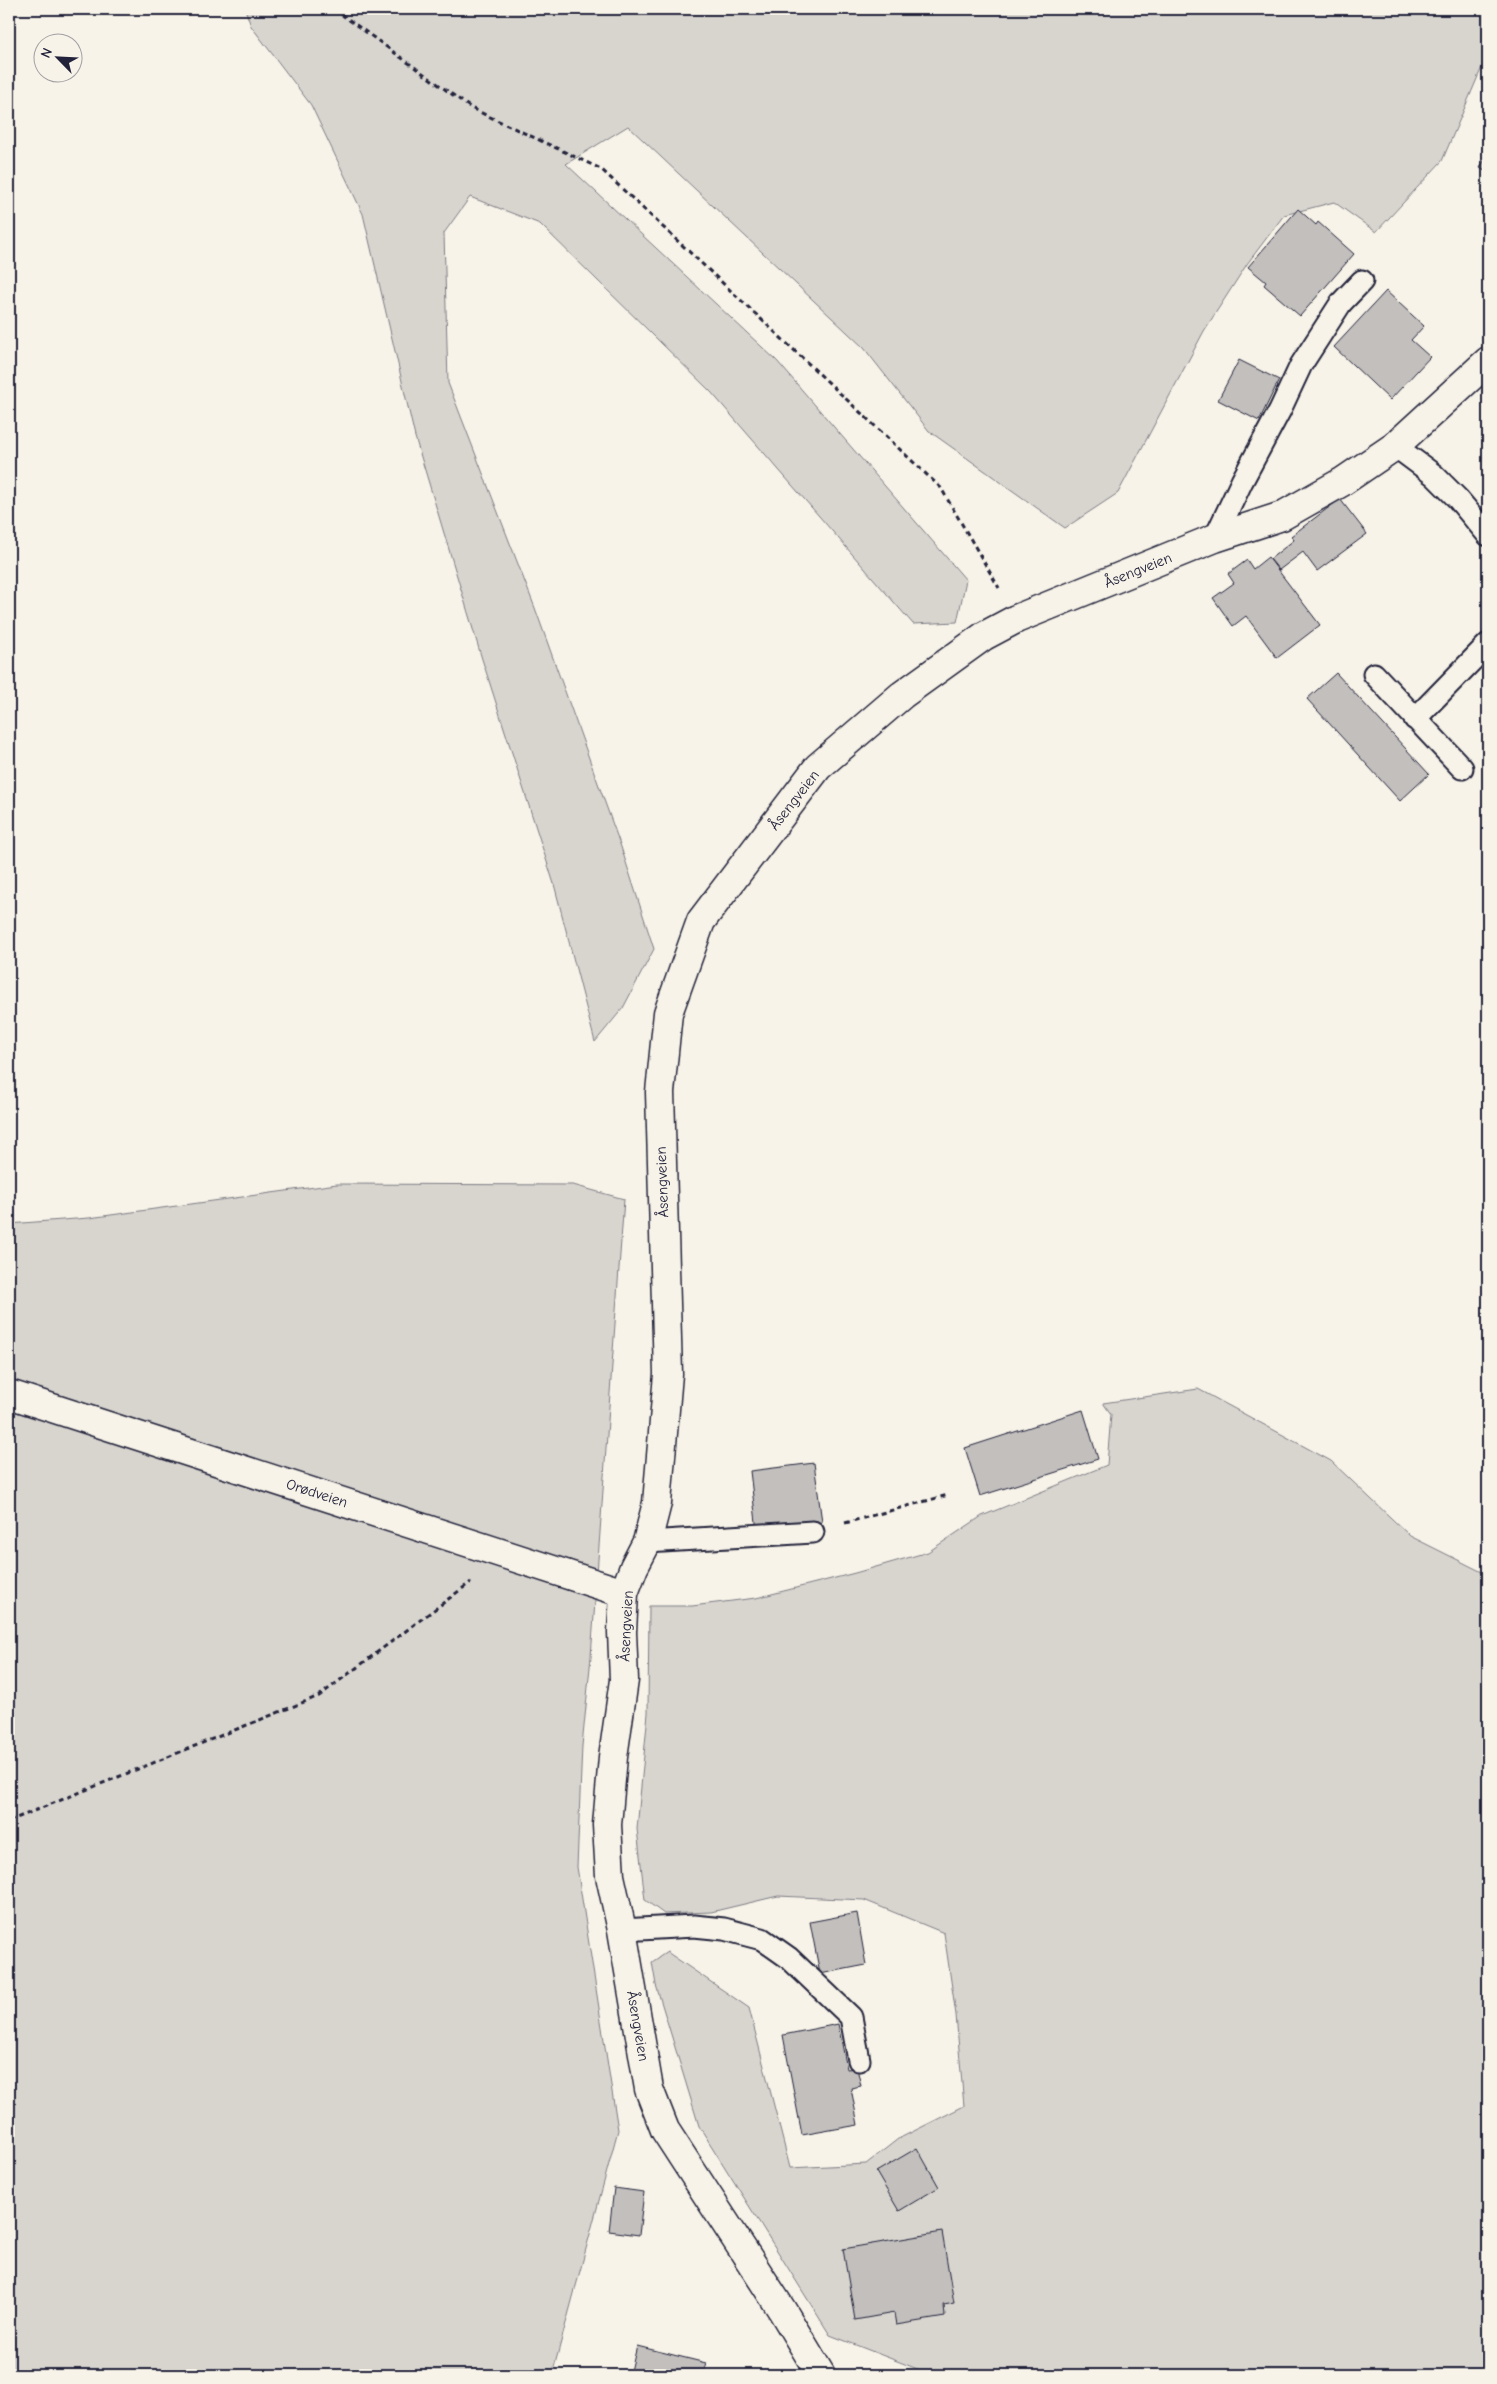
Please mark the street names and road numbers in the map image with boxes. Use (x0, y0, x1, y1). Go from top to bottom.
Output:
street label: Åsengveien (1101, 547, 1174, 592)
street label: Åsengveien (764, 766, 823, 834)
street label: Åsengveien (651, 1146, 672, 1218)
street label: Orødveien (284, 1475, 350, 1511)
street label: Åsengveien (614, 1590, 637, 1662)
street label: Åsengveien (623, 1989, 654, 2063)

